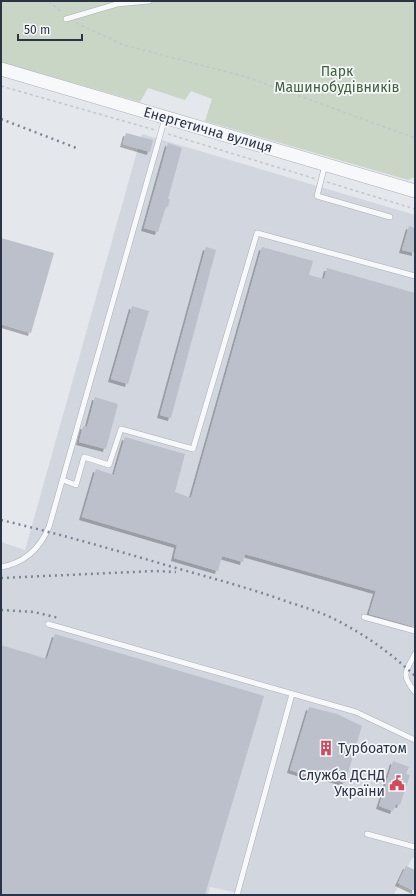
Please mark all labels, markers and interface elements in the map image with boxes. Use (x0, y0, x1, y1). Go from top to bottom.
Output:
scale bar (18, 16, 82, 42)
text: 50 m (24, 23, 50, 37)
park label: Парк Машинобудівників (275, 63, 399, 96)
street label: Енергетична вулиця (142, 103, 274, 157)
building icon: Турбоатом (317, 739, 335, 757)
place label: Турбоатом (338, 740, 407, 757)
place label: Служба ДСНД України (298, 767, 385, 800)
public building icon: Служба ДСНД України (388, 774, 406, 792)

